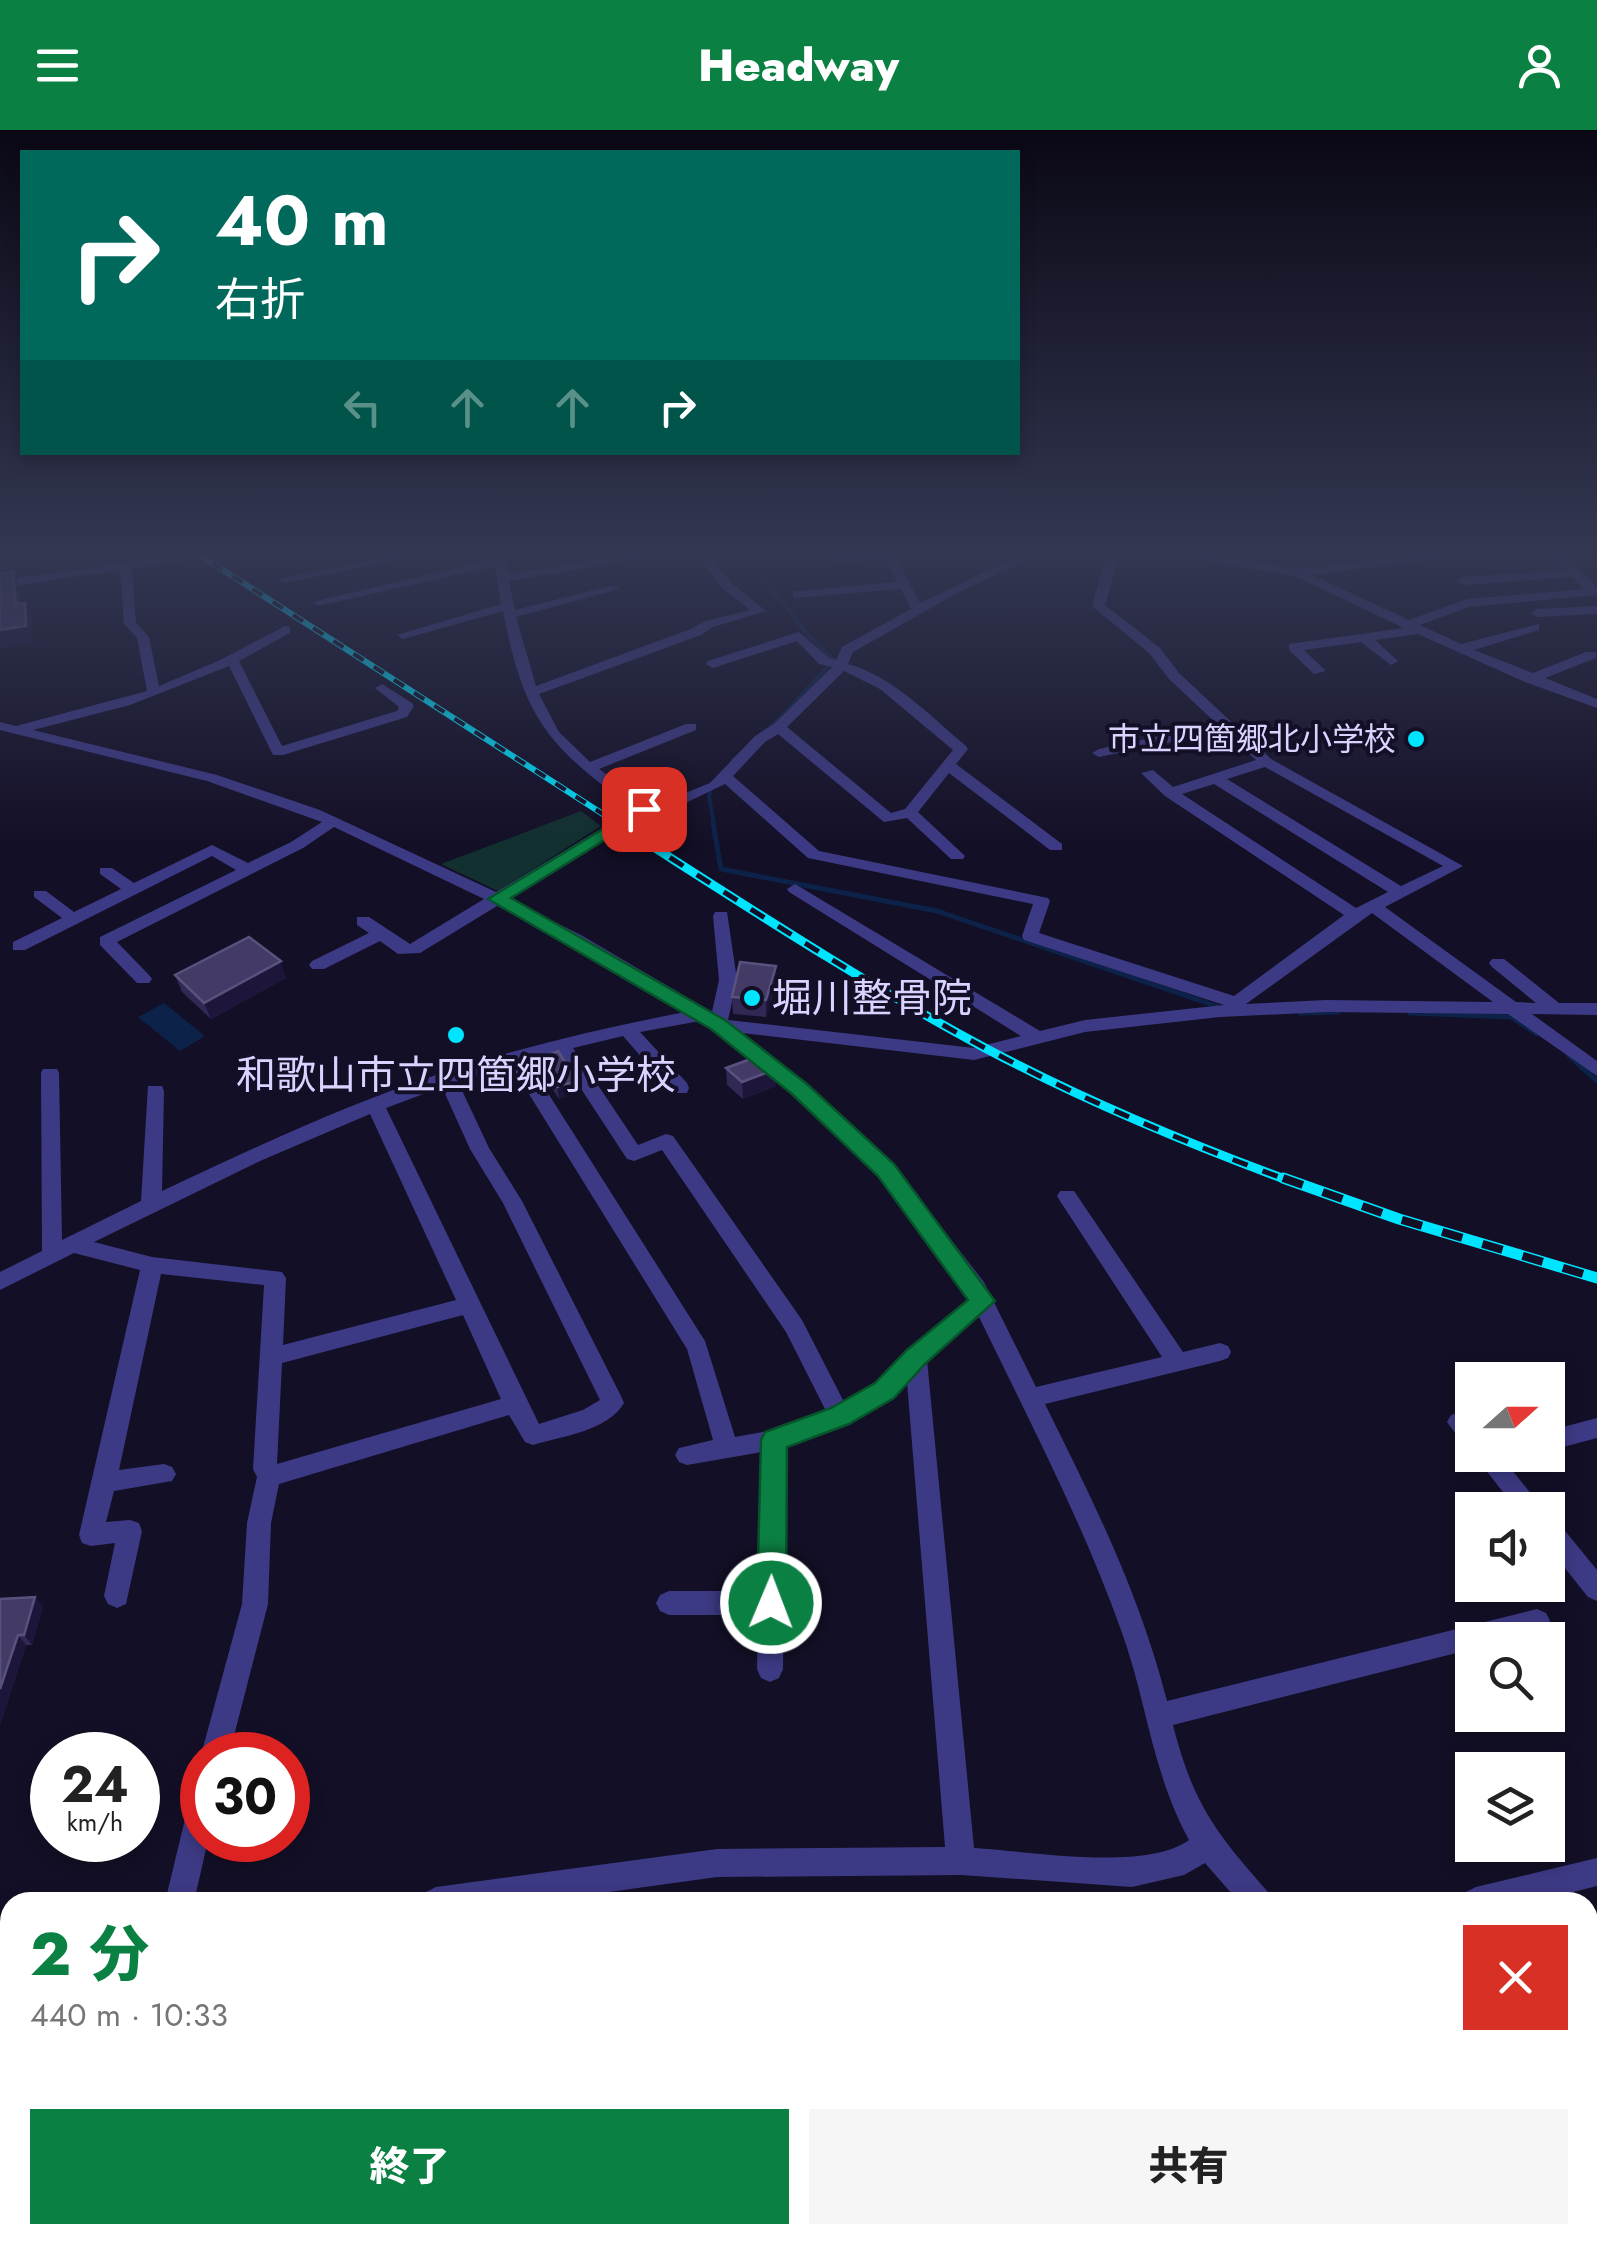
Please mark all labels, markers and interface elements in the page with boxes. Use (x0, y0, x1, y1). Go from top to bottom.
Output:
text: Headway (698, 33, 899, 98)
icon: menu (30, 38, 85, 93)
icon: person (1512, 38, 1567, 93)
text: 40 m (215, 170, 389, 271)
icon: right (50, 190, 180, 320)
text: 右折 (215, 267, 305, 332)
icon: left (335, 380, 390, 435)
icon: ahead (440, 380, 495, 435)
icon: ahead (545, 380, 600, 435)
icon: right (650, 380, 705, 435)
place label: 市立四箇郷北小学校 (1108, 716, 1396, 762)
marker: 市立四箇郷北小学校 (1405, 728, 1427, 750)
pin (602, 767, 687, 852)
icon: arrive (617, 782, 672, 837)
place label: 堀川整骨院 (772, 969, 972, 1027)
marker: 堀川整骨院 (741, 987, 763, 1009)
marker: 和歌山市立四箇郷小学校 (445, 1024, 467, 1046)
place label: 和歌山市立四箇郷小学校 (236, 1046, 676, 1104)
north arrow (1455, 1362, 1565, 1472)
map controls (1455, 1362, 1565, 1862)
button: sound (1455, 1492, 1565, 1602)
position arrow (719, 1551, 823, 1655)
button: search (1455, 1622, 1565, 1732)
speed limit sign: 30 (180, 1732, 310, 1862)
text: 24 (61, 1748, 129, 1821)
button: layers (1455, 1752, 1565, 1862)
text: km/h (67, 1804, 123, 1840)
text: 2 分 (30, 1911, 149, 1998)
button: close (1463, 1925, 1568, 2030)
text: 440 m · 10:33 (30, 1992, 228, 2038)
button: 終了 (30, 2109, 789, 2224)
button: 共有 (809, 2109, 1568, 2224)

